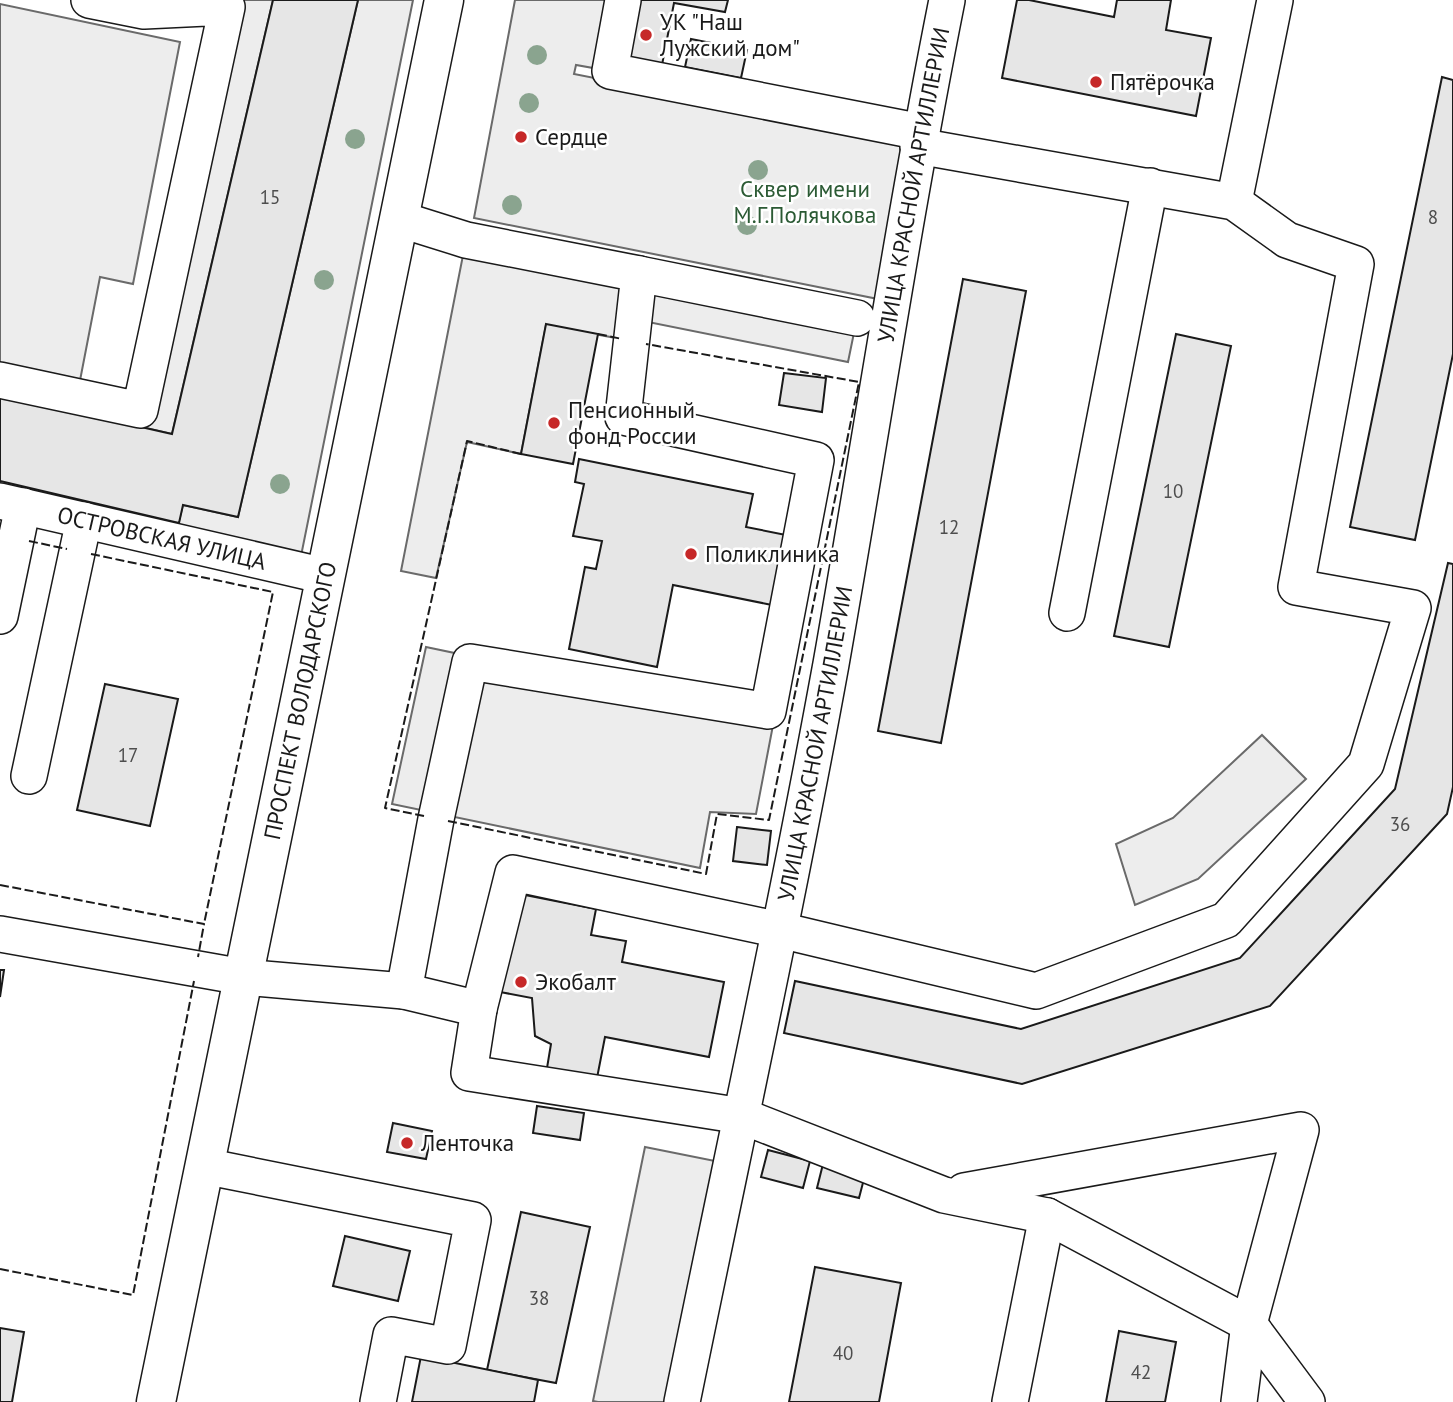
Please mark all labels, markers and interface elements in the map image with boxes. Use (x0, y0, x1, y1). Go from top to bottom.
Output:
place label: УК "Наш Лужский дом" (659, 7, 800, 62)
street label: УЛИЦА КРАСНОЙ АРТИЛЛЕРИИ (871, 25, 955, 345)
marker: УК "Наш Лужский дом" (638, 27, 654, 43)
place label: Пятёрочка (1110, 67, 1215, 96)
marker: Пятёрочка (1088, 74, 1104, 90)
place label: Сердце (535, 122, 608, 151)
marker: Сердце (513, 129, 529, 145)
park label: Сквер имени М.Г.Полячкова (734, 174, 876, 229)
house number: 15 (260, 185, 280, 209)
house number: 8 (1428, 205, 1438, 229)
place label: Пенсионный фонд России (568, 395, 697, 450)
marker: Пенсионный фонд России (546, 415, 562, 431)
house number: 10 (1163, 479, 1183, 503)
street label: ОСТРОВСКАЯ УЛИЦА (55, 500, 270, 576)
house number: 12 (939, 515, 959, 539)
place label: Поликлиника (705, 539, 840, 568)
marker: Поликлиника (683, 546, 699, 562)
street label: ПРОСПЕКТ ВОЛОДАРСКОГО (257, 559, 342, 842)
street label: УЛИЦА КРАСНОЙ АРТИЛЛЕРИИ (771, 584, 858, 903)
house number: 17 (118, 743, 138, 767)
house number: 36 (1390, 812, 1410, 836)
place label: Экобалт (535, 967, 617, 996)
marker: Экобалт (513, 974, 529, 990)
place label: Ленточка (420, 1128, 514, 1157)
marker: Ленточка (399, 1135, 415, 1151)
house number: 38 (529, 1286, 549, 1310)
house number: 40 (833, 1341, 853, 1365)
house number: 42 (1131, 1360, 1151, 1384)

